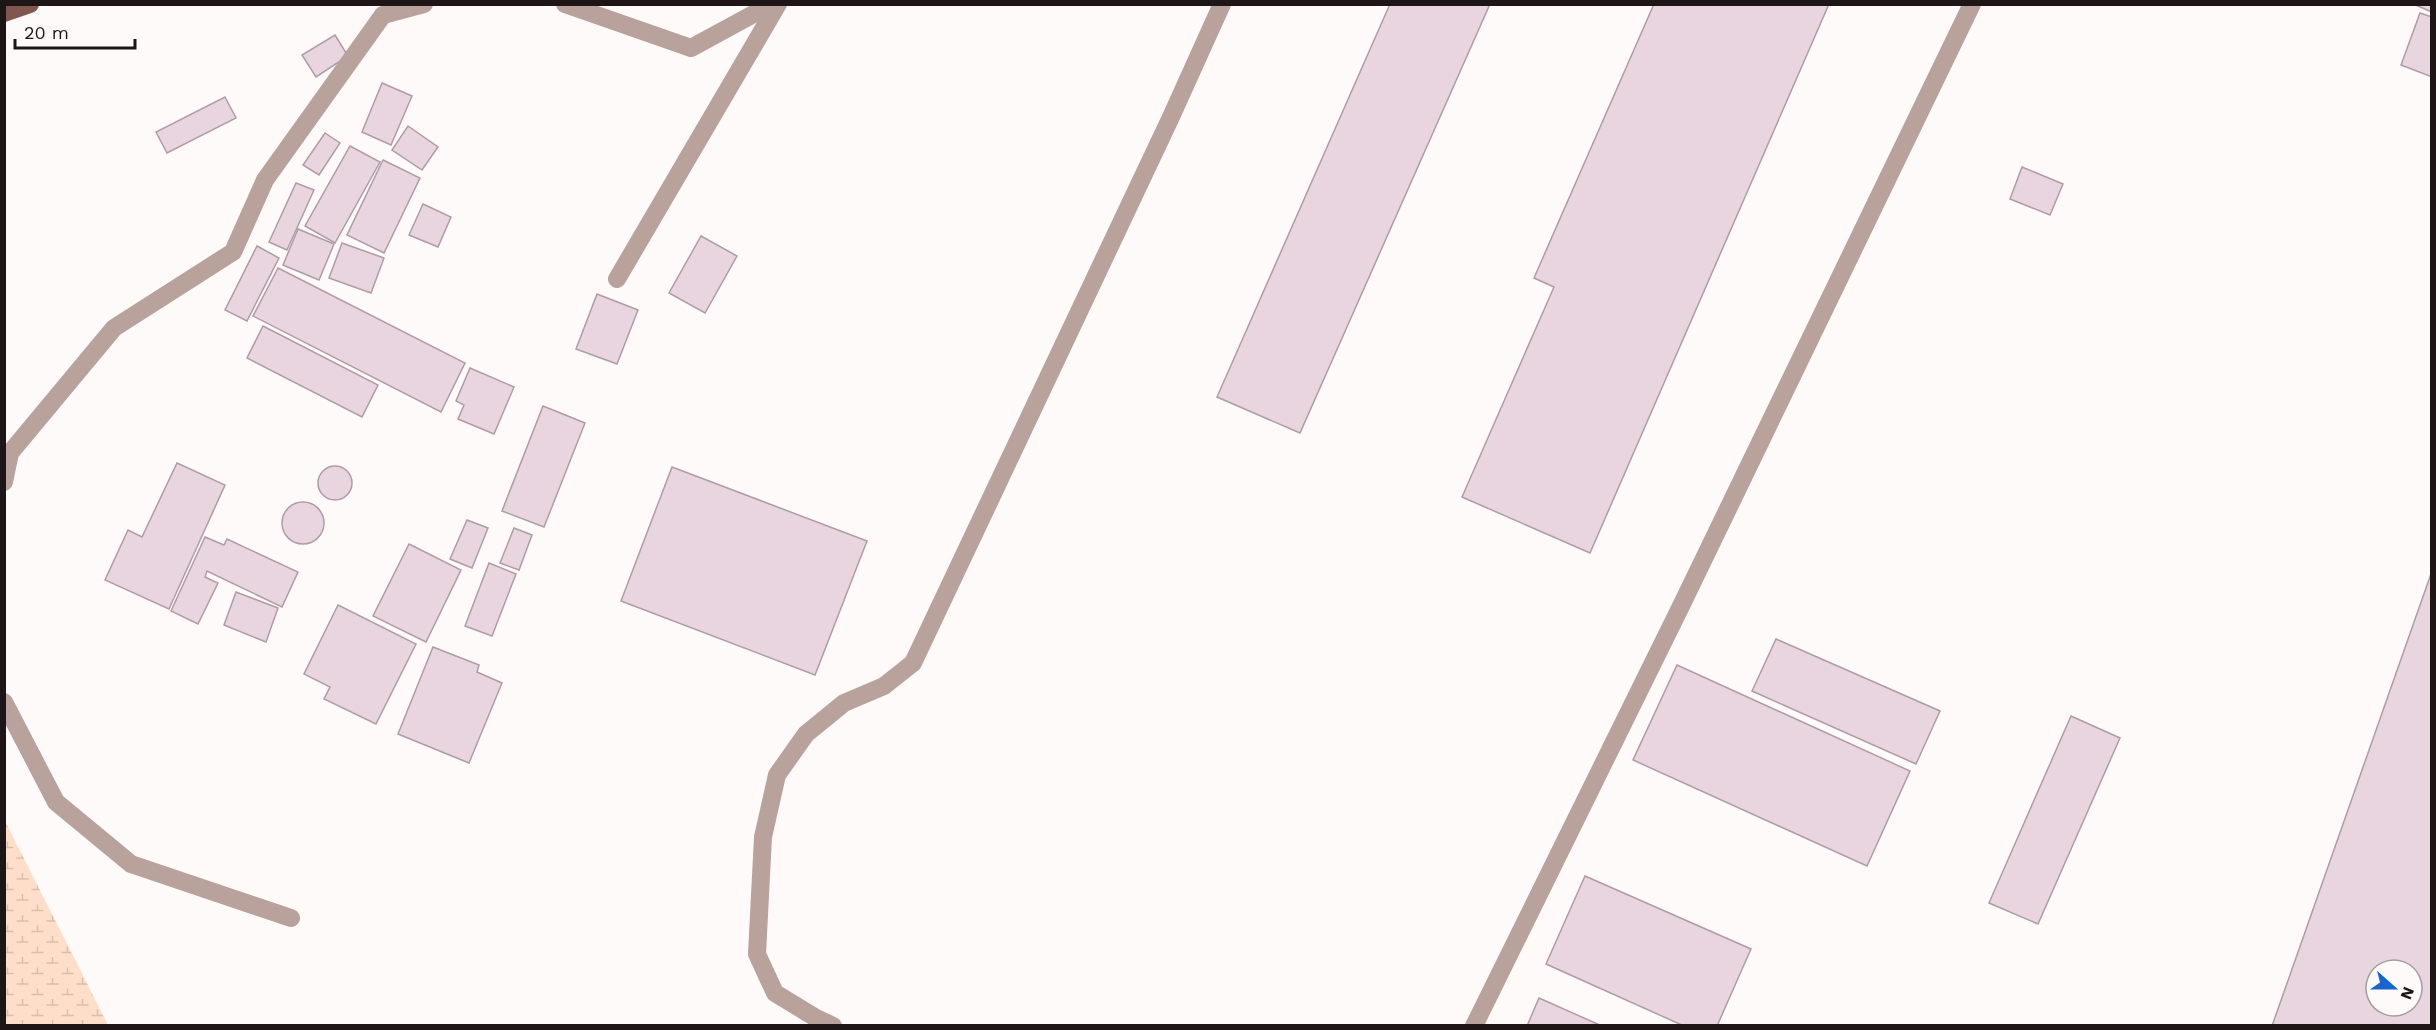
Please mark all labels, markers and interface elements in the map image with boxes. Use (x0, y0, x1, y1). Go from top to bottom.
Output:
scale bar (15, 12, 135, 50)
text: 20 m (24, 22, 69, 43)
north arrow (2364, 958, 2424, 1018)
text: N (2397, 984, 2419, 1002)

